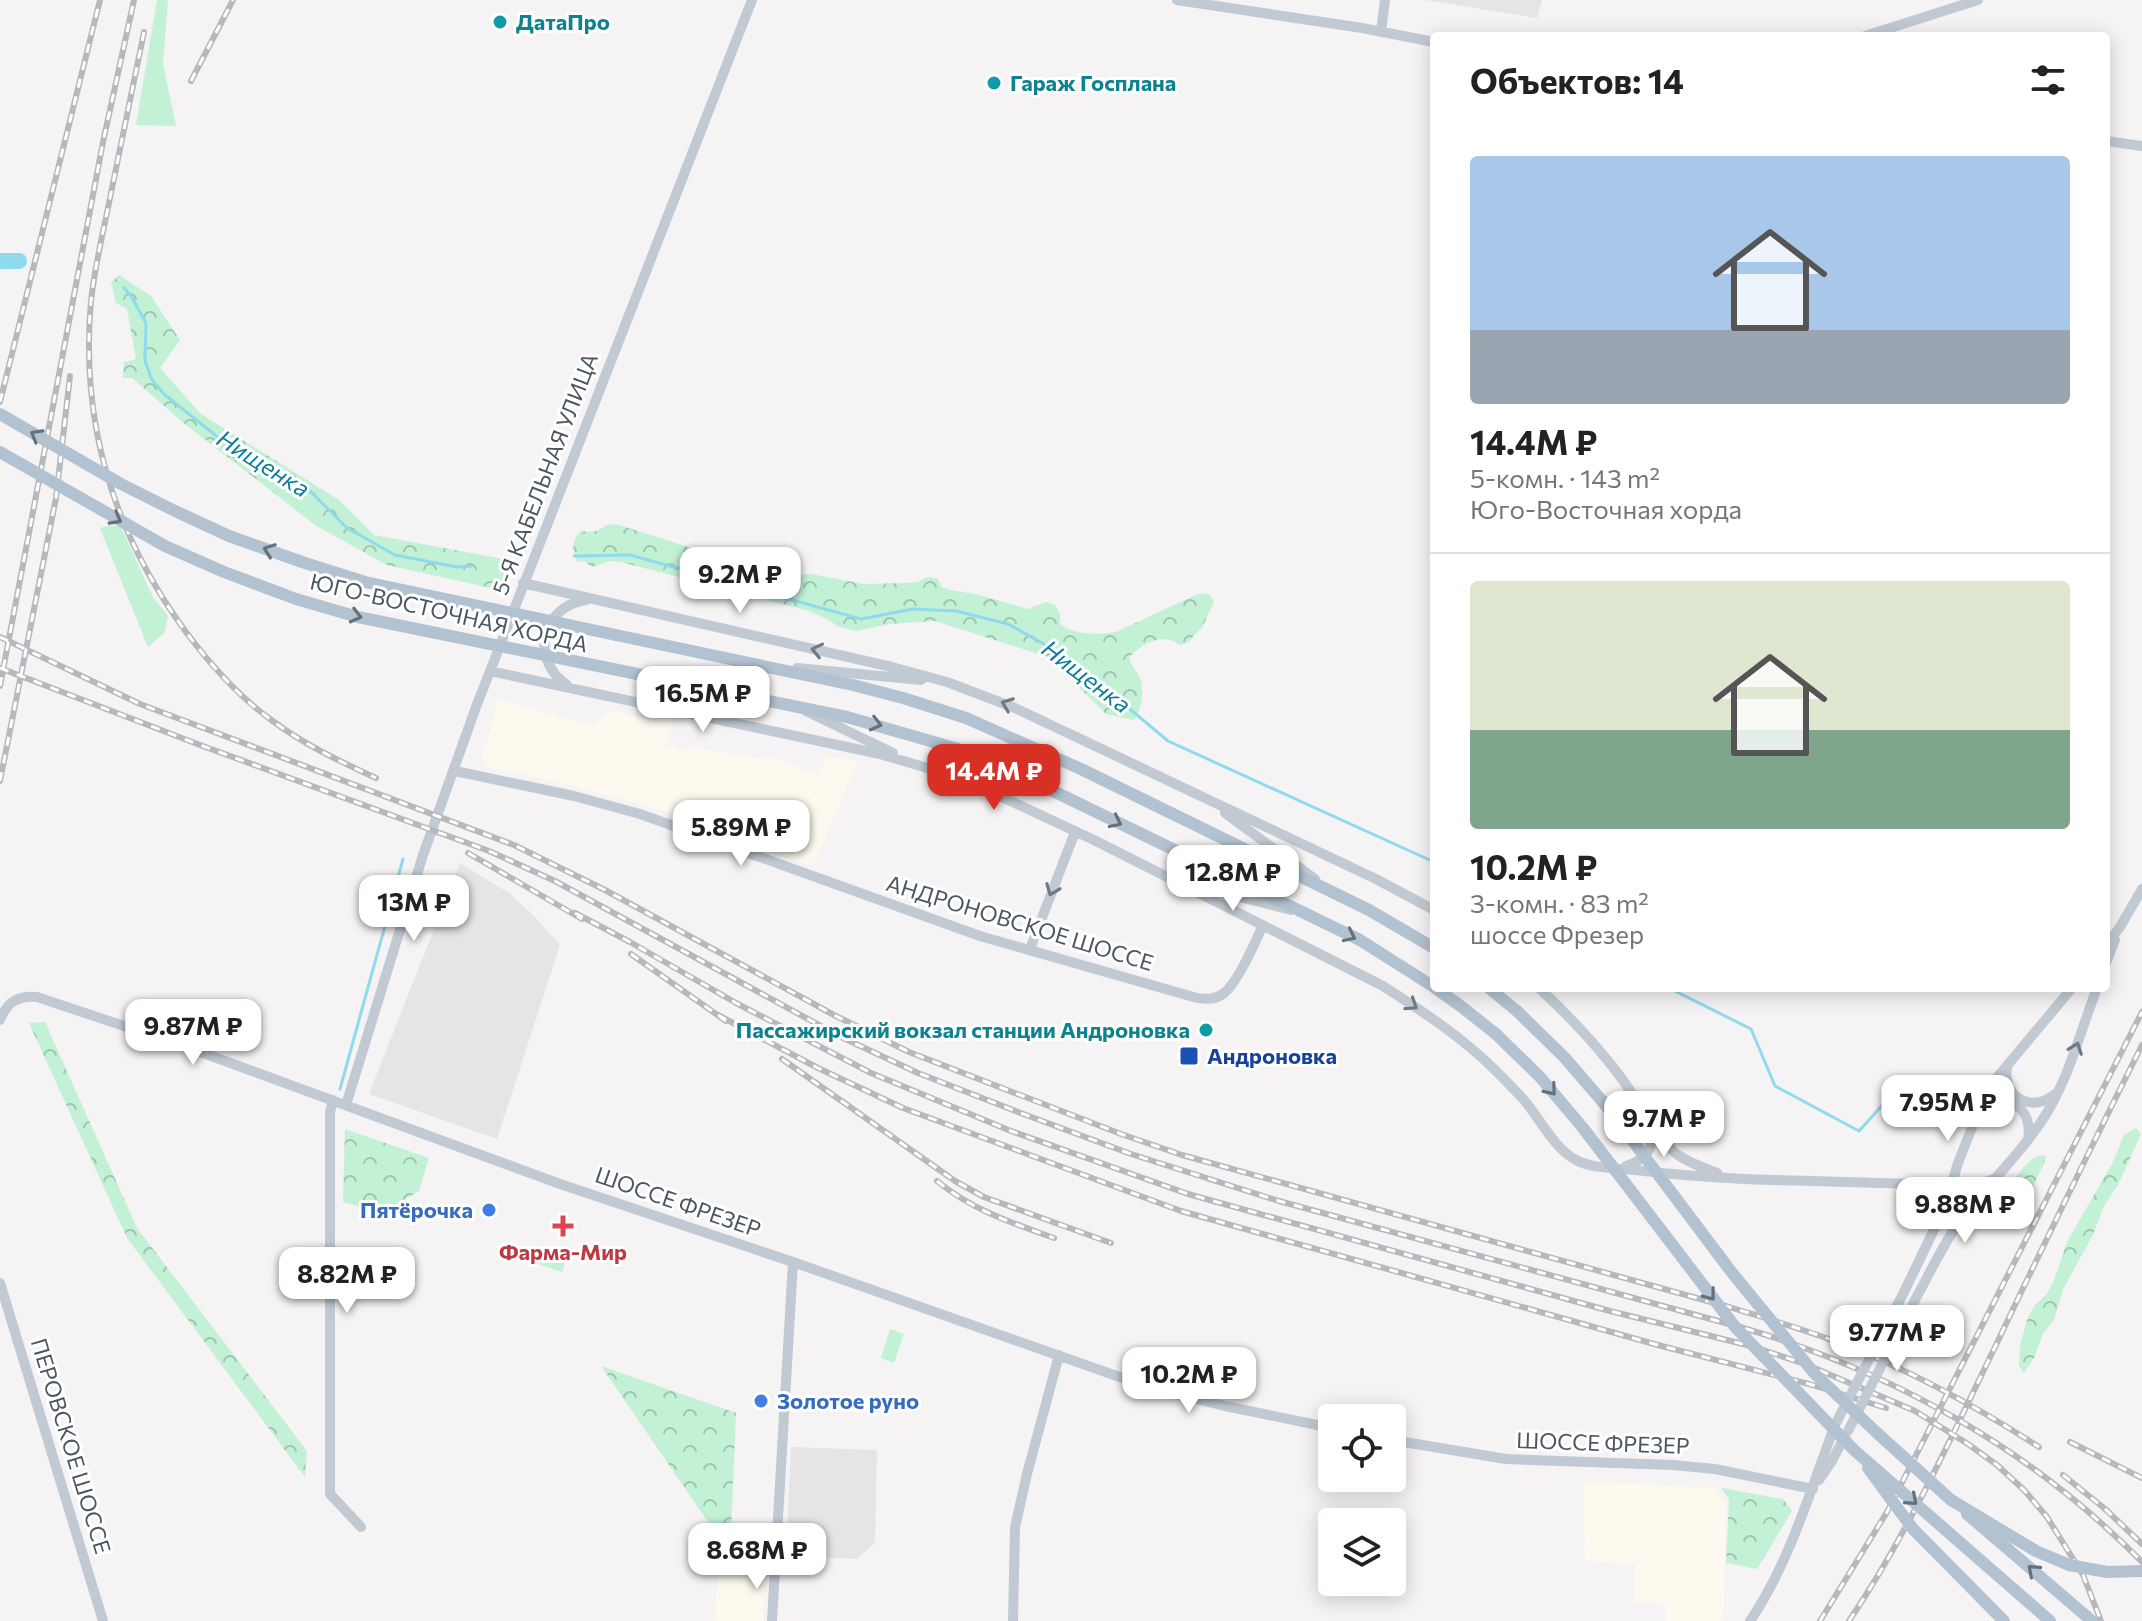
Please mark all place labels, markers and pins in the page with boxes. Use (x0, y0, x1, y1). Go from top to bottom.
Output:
place label: ДатаПро (516, 8, 610, 35)
marker: ДатаПро (491, 13, 509, 31)
place label: Гараж Госплана (1010, 69, 1176, 96)
marker: Гараж Госплана (985, 74, 1003, 92)
pin: 9.2M ₽ (675, 547, 805, 615)
pin: 16.5M ₽ (629, 666, 777, 734)
pin: 14.4M ₽ (920, 744, 1068, 812)
pin: 5.89M ₽ (667, 800, 815, 868)
pin: 12.8M ₽ (1159, 845, 1307, 913)
pin: 13M ₽ (358, 875, 470, 943)
pin: 9.87M ₽ (119, 999, 267, 1067)
place label: Пассажирский вокзал станции Андроновка (736, 1016, 1190, 1043)
marker: Пассажирский вокзал станции Андроновка (1197, 1021, 1215, 1039)
place label: Андроновка (1207, 1042, 1337, 1069)
marker: Андроновка (1178, 1045, 1200, 1067)
pin: 7.95M ₽ (1874, 1075, 2022, 1143)
pin: 9.7M ₽ (1599, 1091, 1729, 1159)
pin: 9.88M ₽ (1891, 1177, 2039, 1245)
place label: Пятёрочка (360, 1196, 473, 1223)
marker: Пятёрочка (480, 1201, 498, 1219)
marker: Фарма-Мир (554, 1217, 572, 1235)
place label: Фарма-Мир (499, 1238, 627, 1265)
pin: 8.82M ₽ (273, 1247, 421, 1315)
pin: 9.77M ₽ (1823, 1305, 1971, 1373)
pin: 10.2M ₽ (1115, 1347, 1263, 1415)
place label: Золотое руно (777, 1387, 919, 1414)
marker: Золотое руно (752, 1392, 770, 1410)
pin: 8.68M ₽ (683, 1523, 831, 1591)

